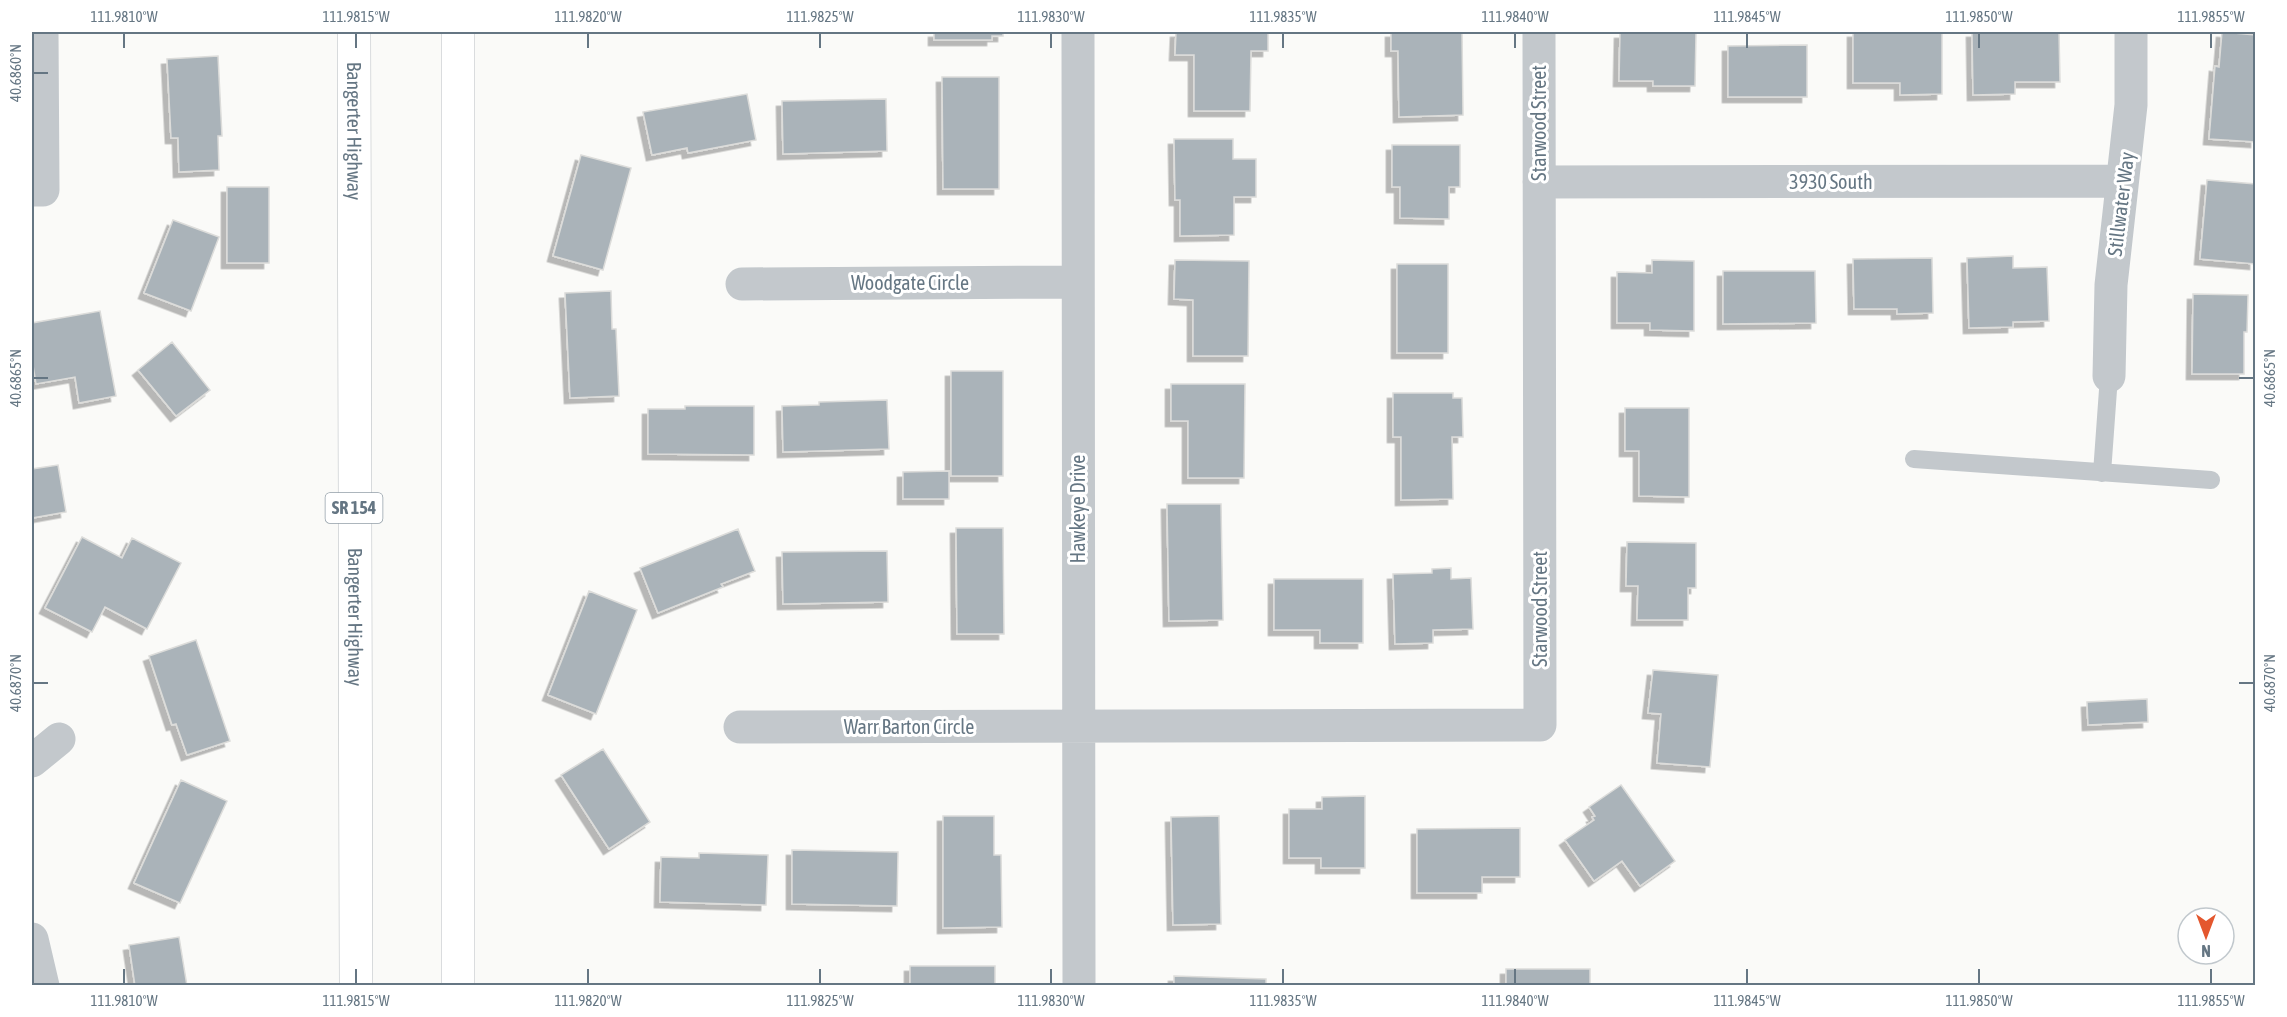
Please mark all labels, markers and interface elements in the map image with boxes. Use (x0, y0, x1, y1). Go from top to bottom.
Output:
text: 111.9810°W (90, 8, 158, 25)
text: 111.9815°W (322, 8, 390, 25)
text: 111.9820°W (554, 8, 622, 25)
text: 111.9825°W (786, 8, 854, 25)
text: 111.9830°W (1017, 8, 1085, 25)
text: 111.9835°W (1249, 8, 1317, 25)
text: 111.9840°W (1481, 8, 1549, 25)
text: 111.9845°W (1713, 8, 1781, 25)
text: 111.9850°W (1945, 8, 2013, 25)
text: 111.9855°W (2177, 8, 2245, 25)
text: 40.6860°N (7, 44, 24, 102)
street label: Bangerter Highway (343, 62, 366, 200)
street label: Starwood Street (1527, 65, 1550, 181)
street label: Stillwater Way (2103, 150, 2138, 257)
street label: 3930 South (1789, 170, 1873, 193)
street label: Woodgate Circle (851, 271, 969, 294)
text: 40.6865°N (7, 349, 24, 407)
text: 40.6865°N (2261, 349, 2278, 407)
street label: Hawkeye Drive (1066, 455, 1089, 563)
road number: SR 154 (326, 493, 382, 523)
street label: Bangerter Highway (344, 548, 367, 686)
street label: Starwood Street (1528, 551, 1551, 667)
text: 40.6870°N (7, 654, 24, 712)
text: 40.6870°N (2261, 654, 2278, 712)
street label: Warr Barton Circle (844, 715, 974, 738)
north arrow (2176, 906, 2236, 966)
text: N (2201, 942, 2211, 960)
text: 111.9810°W (90, 992, 158, 1009)
text: 111.9815°W (322, 992, 390, 1009)
text: 111.9820°W (554, 992, 622, 1009)
text: 111.9825°W (786, 992, 854, 1009)
text: 111.9830°W (1017, 992, 1085, 1009)
text: 111.9835°W (1249, 992, 1317, 1009)
text: 111.9840°W (1481, 992, 1549, 1009)
text: 111.9845°W (1713, 992, 1781, 1009)
text: 111.9850°W (1945, 992, 2013, 1009)
text: 111.9855°W (2177, 992, 2245, 1009)

